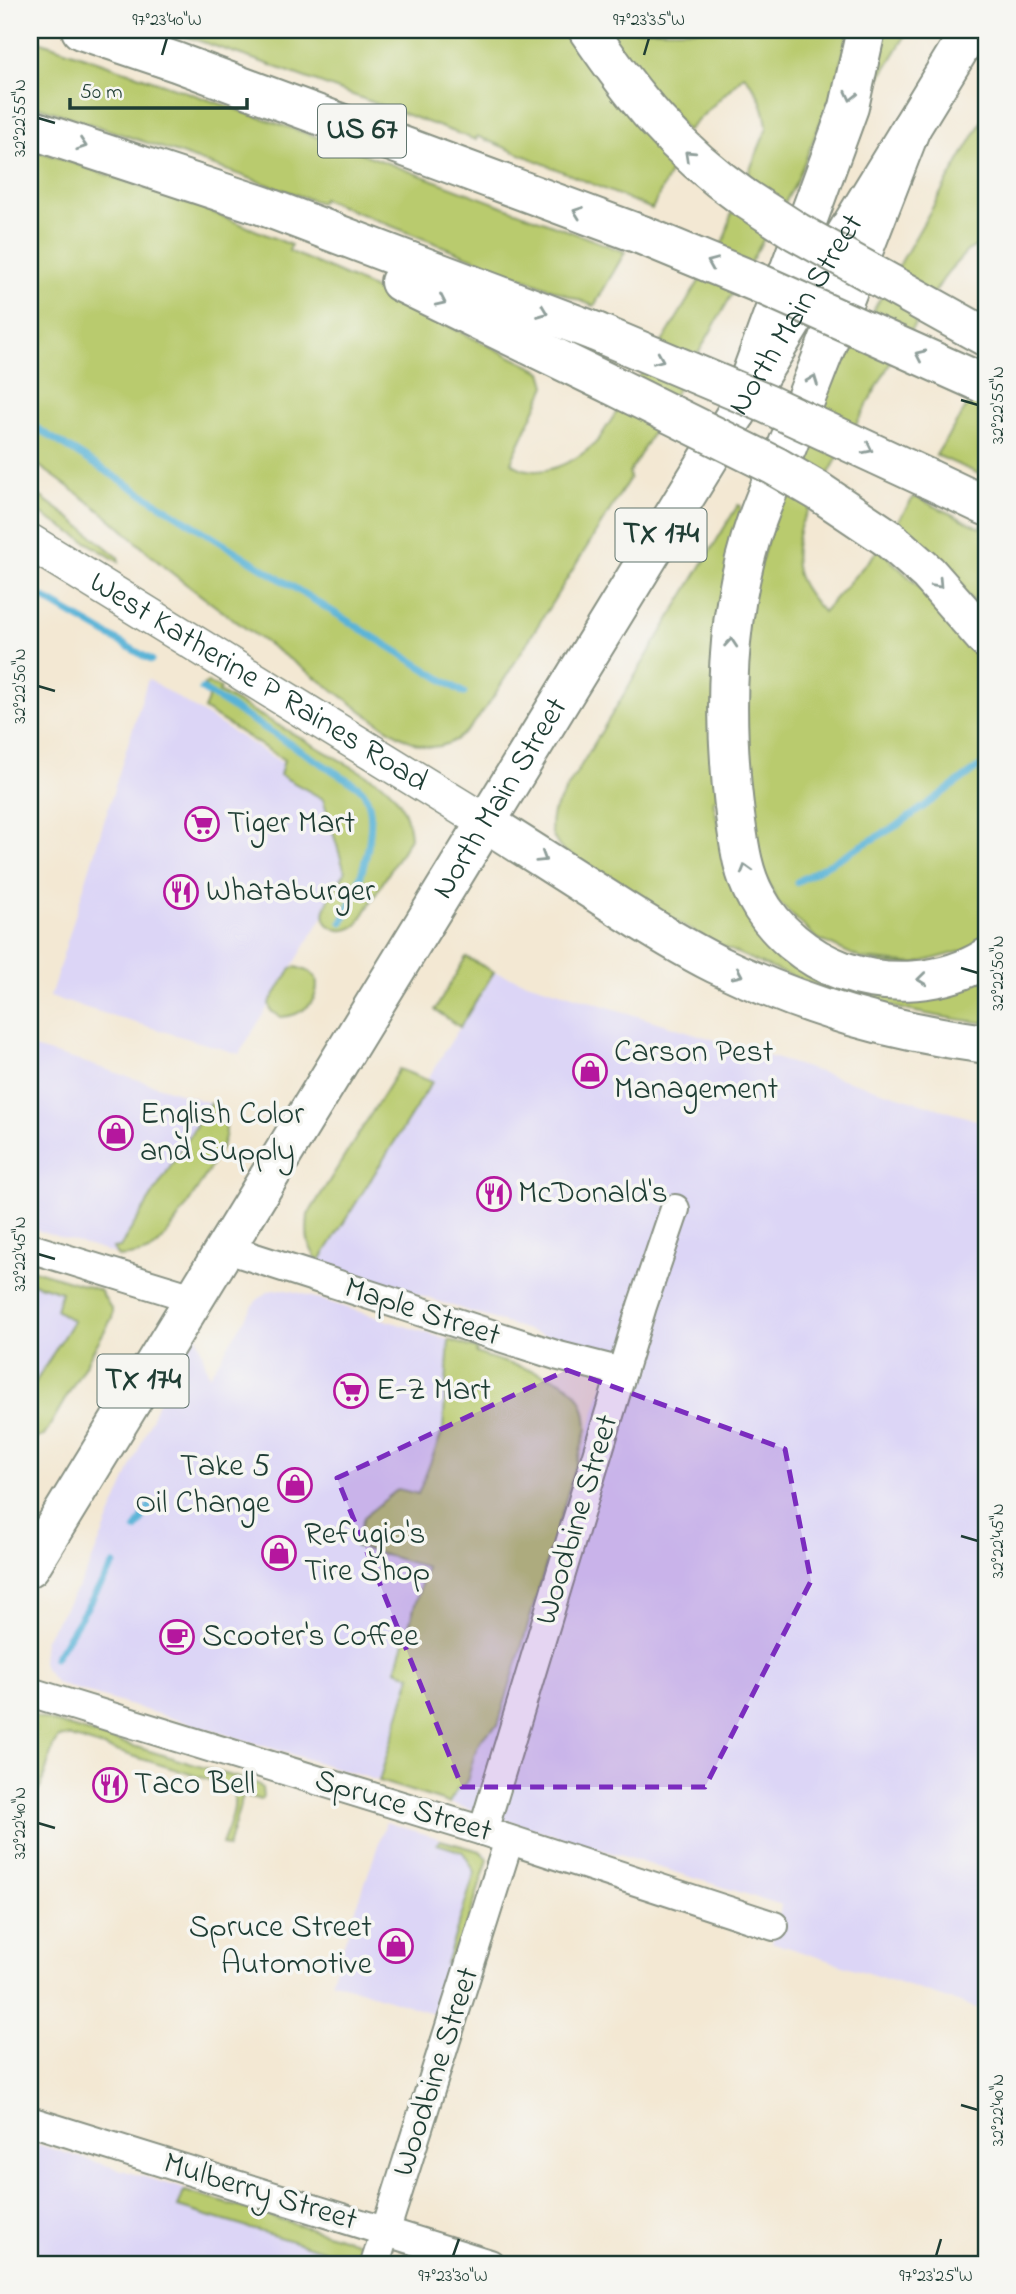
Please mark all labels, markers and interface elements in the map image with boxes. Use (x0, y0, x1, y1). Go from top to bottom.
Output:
text: 97°23'40"W (132, 8, 202, 34)
text: 97°23'35"W (613, 8, 685, 34)
scale bar (70, 66, 247, 110)
text: 50 m (80, 78, 123, 108)
text: 32°22'55"N (8, 79, 34, 157)
one-way arrow (845, 90, 860, 102)
road number: US 67 (318, 105, 406, 158)
one-way arrow (75, 137, 87, 152)
one-way arrow (684, 150, 697, 163)
street label: North Main Street (717, 205, 876, 425)
one-way arrow (573, 206, 585, 220)
one-way arrow (706, 257, 719, 271)
one-way arrow (434, 293, 446, 307)
one-way arrow (536, 303, 548, 317)
one-way arrow (914, 349, 927, 363)
one-way arrow (652, 350, 664, 364)
text: 32°22'55"N (986, 366, 1012, 444)
one-way arrow (804, 375, 818, 387)
one-way arrow (860, 441, 873, 455)
road number: TX 174 (616, 508, 706, 562)
street label: West Katherine P Raines Road (80, 560, 437, 805)
one-way arrow (930, 576, 942, 589)
one-way arrow (724, 637, 739, 649)
text: 32°22'50"N (8, 648, 34, 724)
street label: North Main Street (421, 688, 580, 909)
place label: Tiger Mart (227, 801, 355, 848)
supermarket icon: Tiger Mart (183, 805, 221, 843)
one-way arrow (535, 850, 548, 863)
one-way arrow (739, 863, 754, 875)
place label: Whataburger (206, 869, 375, 916)
restaurant icon: Whataburger (162, 873, 200, 911)
text: 32°22'50"N (986, 935, 1012, 1011)
one-way arrow (731, 965, 743, 979)
one-way arrow (916, 971, 927, 986)
place label: Carson Pest Management (614, 1030, 778, 1114)
shop icon: Carson Pest Management (571, 1052, 609, 1090)
place label: English Color and Supply (140, 1092, 304, 1176)
shop icon: English Color and Supply (97, 1114, 135, 1152)
place label: McDonald's (518, 1171, 668, 1218)
restaurant icon: McDonald's (475, 1175, 513, 1213)
text: 32°22'45"N (8, 1216, 34, 1292)
street label: Maple Street (338, 1266, 506, 1360)
road number: TX 174 (97, 1354, 188, 1408)
place label: E-Z Mart (376, 1368, 491, 1415)
supermarket icon: E-Z Mart (332, 1372, 370, 1410)
street label: Woodbine Street (524, 1409, 632, 1631)
place label: Take 5 Oil Change (135, 1444, 271, 1528)
shop icon: Take 5 Oil Change (276, 1466, 314, 1504)
text: 32°22'45"N (986, 1503, 1012, 1579)
place label: Refugio's Tire Shop (304, 1512, 430, 1596)
shop icon: Refugio's Tire Shop (260, 1534, 298, 1572)
place label: Scooter's Coffee (202, 1614, 419, 1661)
cafe icon: Scooter's Coffee (158, 1618, 196, 1656)
street label: Spruce Street (309, 1758, 498, 1856)
place label: Taco Bell (134, 1762, 255, 1809)
restaurant icon: Taco Bell (91, 1766, 129, 1804)
text: 32°22'40"N (8, 1787, 34, 1859)
place label: Spruce Street Automotive (189, 1905, 373, 1989)
shop icon: Spruce Street Automotive (377, 1927, 415, 1965)
street label: Woodbine Street (381, 1961, 493, 2183)
text: 32°22'40"N (986, 2074, 1012, 2146)
street label: Mulberry Street (157, 2141, 363, 2245)
text: 97°23'30"W (418, 2264, 488, 2290)
text: 97°23'25"W (899, 2264, 973, 2290)

